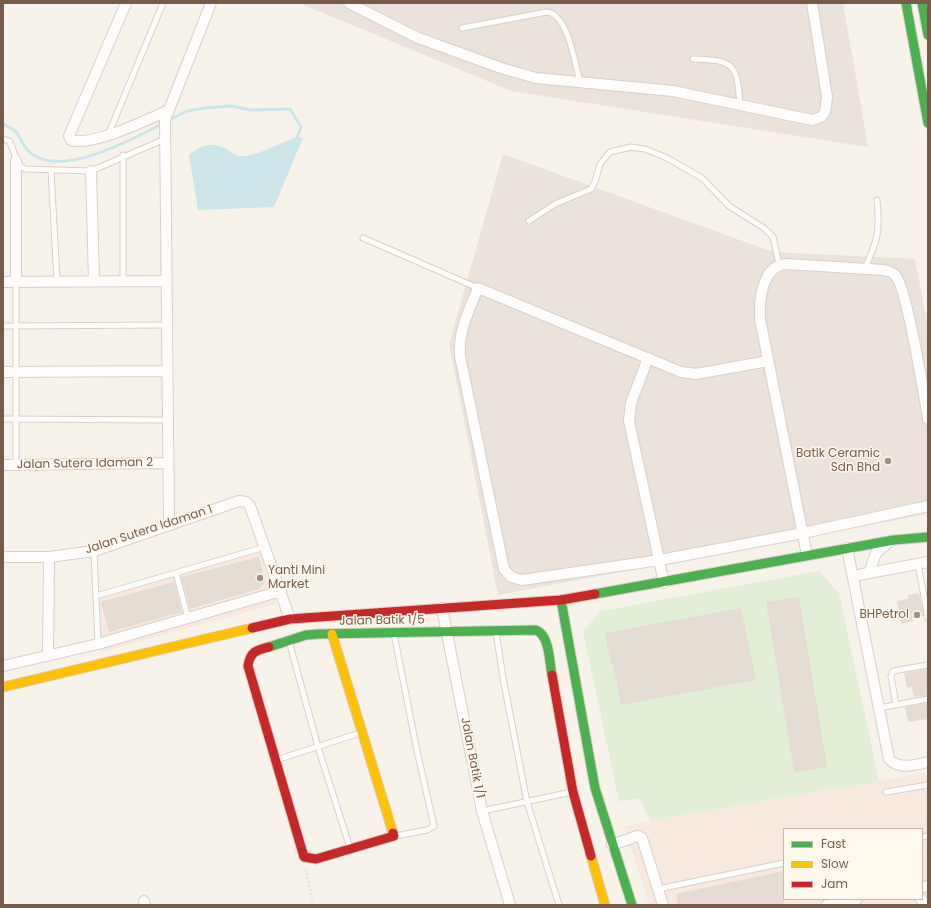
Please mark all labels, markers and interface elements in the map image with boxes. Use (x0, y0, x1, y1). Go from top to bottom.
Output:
place label: Batik Ceramic Sdn Bhd (796, 447, 880, 475)
street label: Jalan Sutera Idaman 2 (17, 456, 153, 472)
marker: Batik Ceramic Sdn Bhd (883, 456, 893, 466)
street label: Jalan Sutera Idaman 1 (83, 503, 215, 557)
place label: Yanti Mini Market (268, 564, 325, 592)
marker: Yanti Mini Market (255, 573, 265, 583)
place label: BHPetrol (859, 608, 909, 622)
marker: BHPetrol (912, 610, 922, 620)
street label: Jalan Batik 1/5 (339, 613, 425, 629)
street label: Jalan Batik 1/1 (457, 716, 487, 800)
legend (783, 828, 923, 900)
text: Fast (821, 835, 846, 852)
text: Slow (821, 855, 849, 872)
text: Jam (821, 875, 848, 892)

